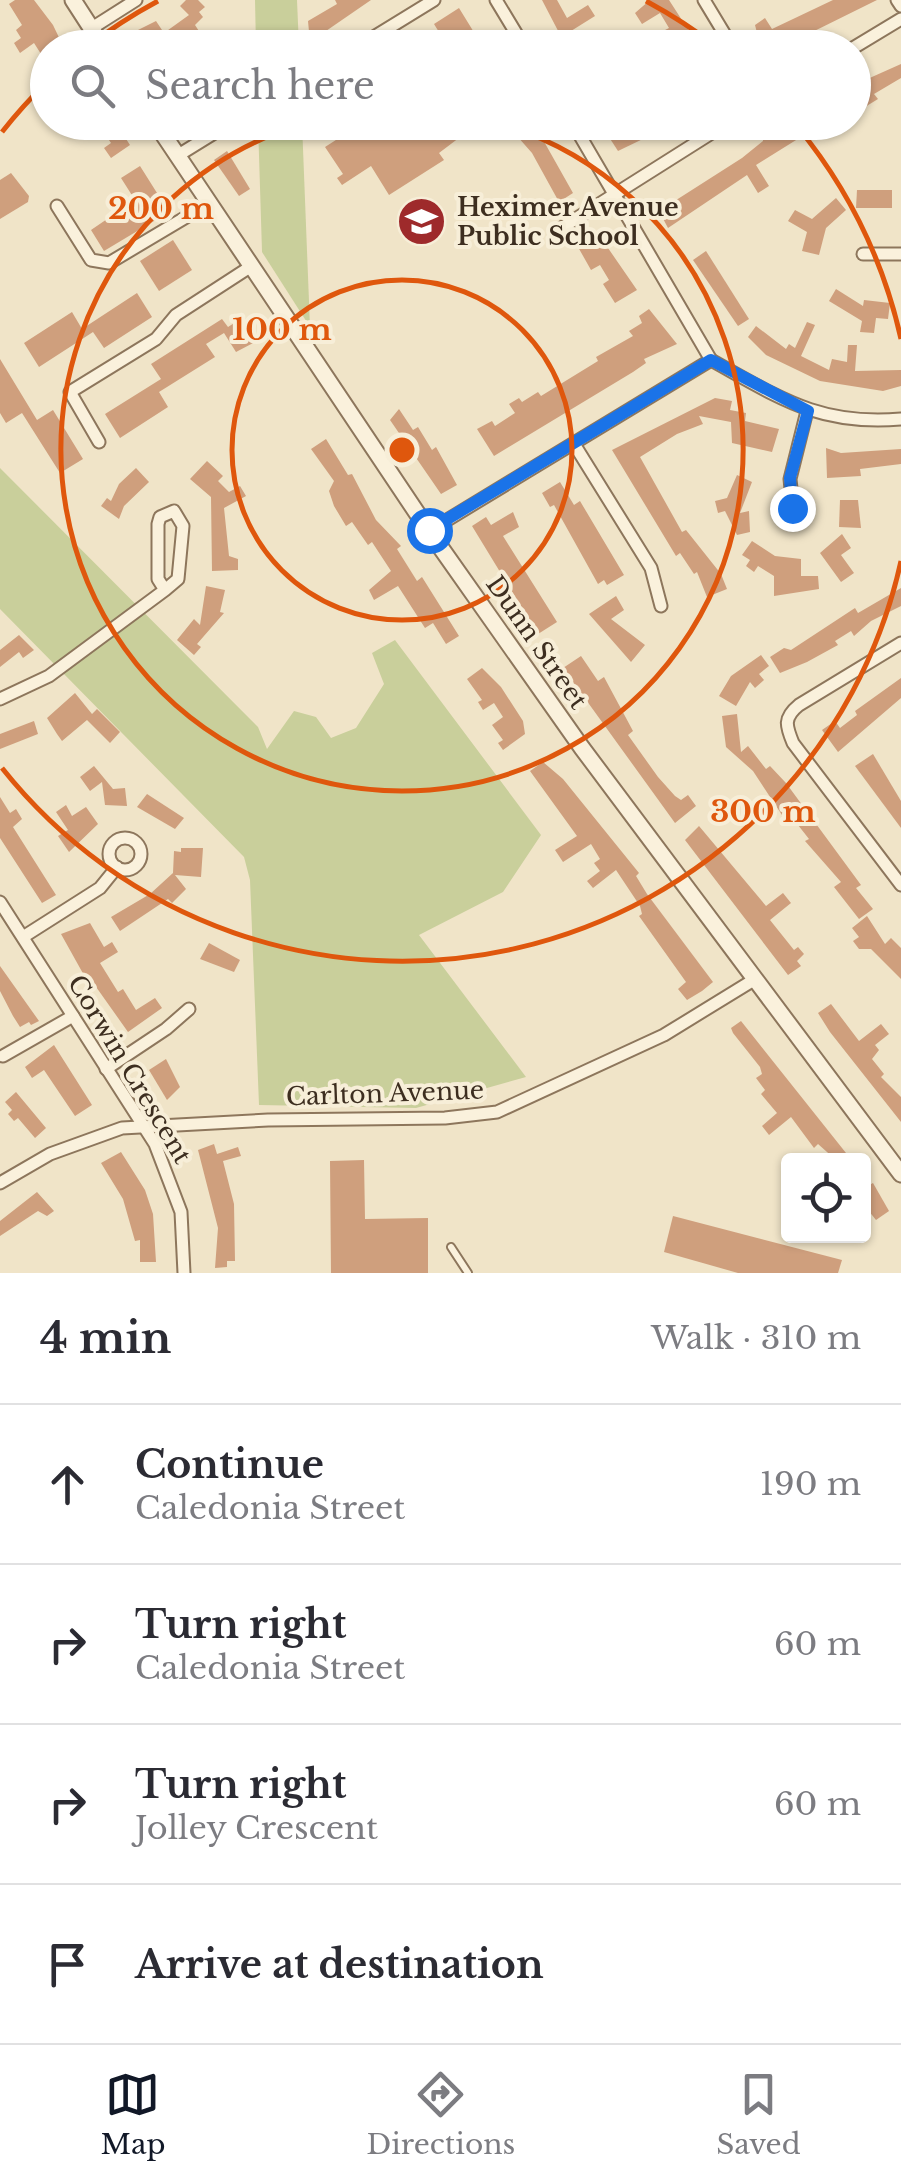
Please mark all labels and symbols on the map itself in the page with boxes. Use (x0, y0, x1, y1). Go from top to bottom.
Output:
text: 200 m (108, 190, 214, 227)
place label: Heximer Avenue Public School (457, 192, 679, 252)
school or university icon: Heximer Avenue Public School (396, 195, 448, 247)
text: 100 m (232, 311, 332, 348)
centre of rings (384, 432, 420, 468)
route end (770, 486, 816, 532)
route start (407, 508, 453, 554)
street label: Dunn Street (479, 570, 594, 715)
text: 300 m (710, 793, 816, 830)
street label: Corwin Crescent (61, 969, 198, 1170)
street label: Carlton Avenue (285, 1075, 485, 1112)

